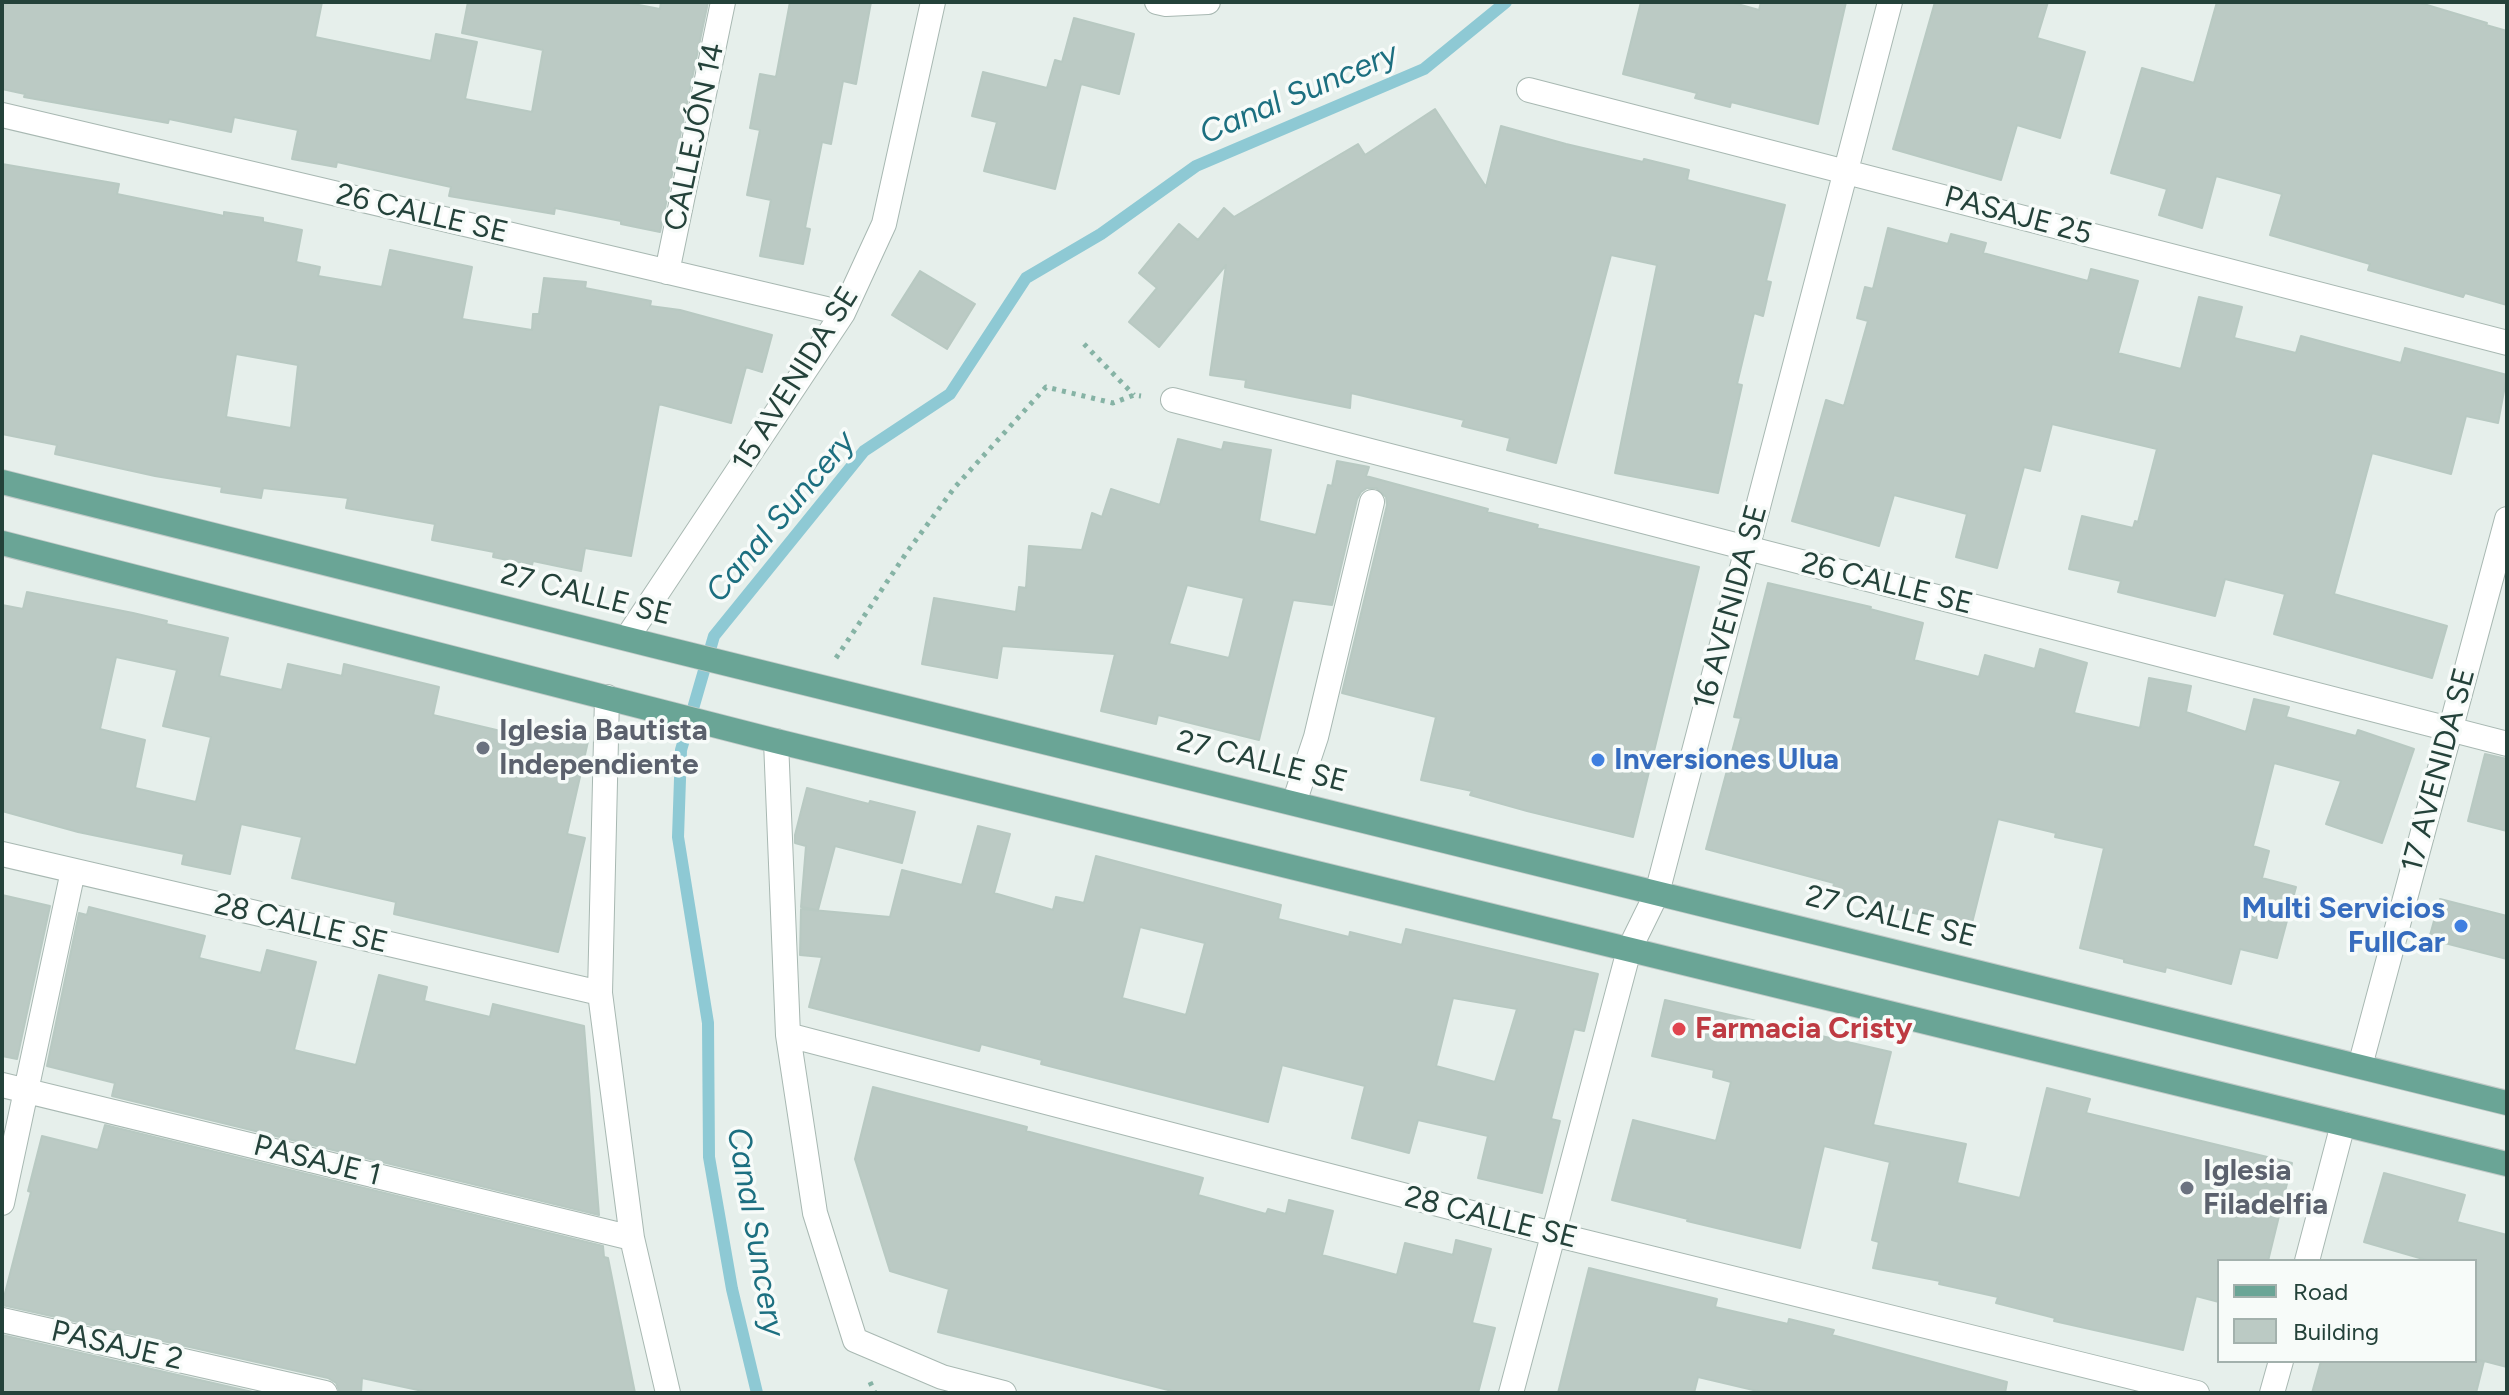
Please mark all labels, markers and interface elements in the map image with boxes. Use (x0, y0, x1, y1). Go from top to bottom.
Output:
water label: Canal Suncery (1194, 35, 1404, 153)
street label: CALLEJÓN 14 (658, 40, 732, 234)
street label: 26 CALLE SE (332, 177, 512, 251)
street label: PASAJE 25 (1940, 179, 2096, 253)
street label: 15 AVENIDA SE (725, 280, 867, 478)
water label: Canal Suncery (698, 424, 864, 610)
street label: 16 AVENIDA SE (1686, 501, 1776, 713)
street label: 26 CALLE SE (1797, 545, 1977, 623)
street label: 27 CALLE SE (497, 556, 675, 634)
street label: 17 AVENIDA SE (2395, 664, 2483, 876)
place label: Iglesia Bautista Independiente (499, 713, 708, 784)
street label: 27 CALLE SE (1173, 723, 1351, 801)
marker: Iglesia Bautista Independiente (474, 739, 492, 757)
place label: Inversiones Ulua (1614, 742, 1839, 778)
marker: Inversiones Ulua (1589, 751, 1607, 769)
street label: 27 CALLE SE (1802, 878, 1980, 956)
street label: 28 CALLE SE (211, 887, 391, 961)
place label: Multi Servicios FullCar (2241, 891, 2445, 962)
marker: Multi Servicios FullCar (2452, 917, 2470, 935)
place label: Farmacia Cristy (1695, 1011, 1913, 1047)
marker: Farmacia Cristy (1670, 1020, 1688, 1038)
water label: Canal Suncery (718, 1125, 792, 1339)
street label: PASAJE 1 (250, 1128, 384, 1194)
place label: Iglesia Filadelfia (2203, 1153, 2328, 1224)
street label: 28 CALLE SE (1401, 1179, 1581, 1257)
marker: Iglesia Filadelfia (2178, 1179, 2196, 1197)
legend (2217, 1259, 2477, 1363)
text: Road (2293, 1277, 2348, 1306)
street label: PASAJE 2 (48, 1313, 186, 1379)
text: Building (2293, 1317, 2379, 1346)

